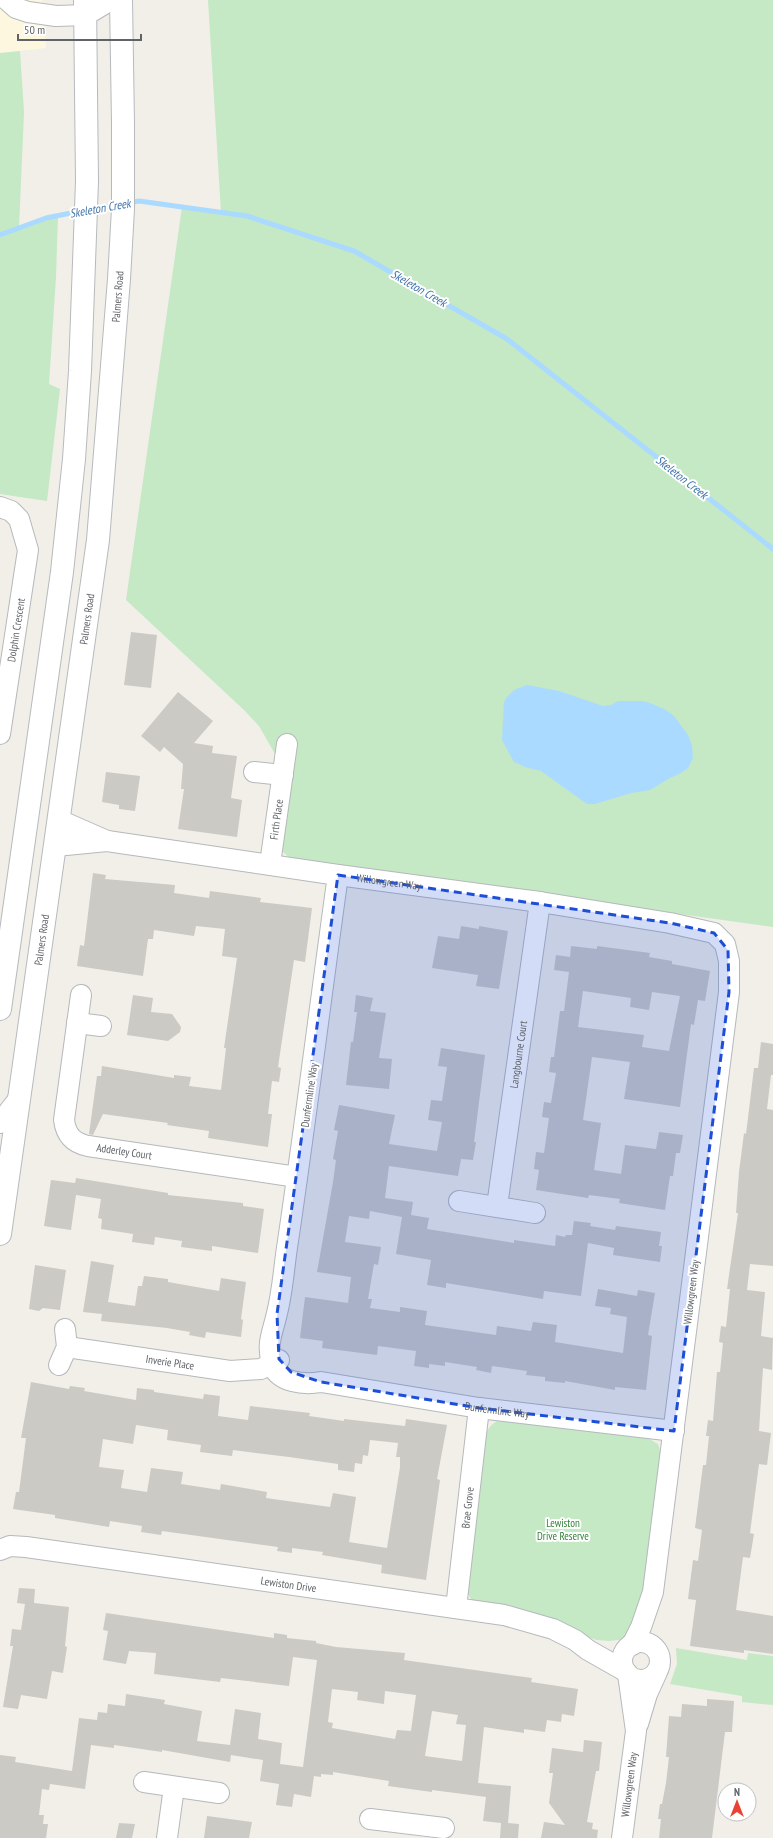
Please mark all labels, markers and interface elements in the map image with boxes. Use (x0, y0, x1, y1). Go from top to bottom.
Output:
scale bar (18, 16, 141, 42)
text: 50 m (24, 22, 45, 37)
water label: Skeleton Creek (68, 195, 133, 221)
water label: Skeleton Creek (389, 266, 451, 311)
street label: Palmers Road (109, 270, 126, 323)
water label: Skeleton Creek (653, 452, 712, 503)
street label: Palmers Road (76, 593, 97, 645)
street label: Dolphin Crescent (4, 597, 28, 663)
street label: Firth Place (267, 798, 286, 841)
street label: Willowgreen Way (355, 871, 423, 893)
street label: Palmers Road (31, 913, 52, 966)
street label: Langbourne Court (507, 1020, 530, 1089)
street label: Dunfermline Way (298, 1061, 321, 1128)
street label: Adderley Court (95, 1140, 153, 1162)
street label: Willowgreen Way (680, 1258, 702, 1325)
street label: Inverie Place (145, 1352, 195, 1373)
street label: Dunfermline Way (464, 1399, 531, 1421)
street label: Brae Grove (458, 1486, 477, 1529)
park label: Lewiston Drive Reserve (537, 1516, 589, 1543)
street label: Lewiston Drive (260, 1573, 318, 1595)
street label: Willowgreen Way (618, 1750, 640, 1818)
north arrow (717, 1782, 757, 1822)
text: N (734, 1785, 740, 1799)

